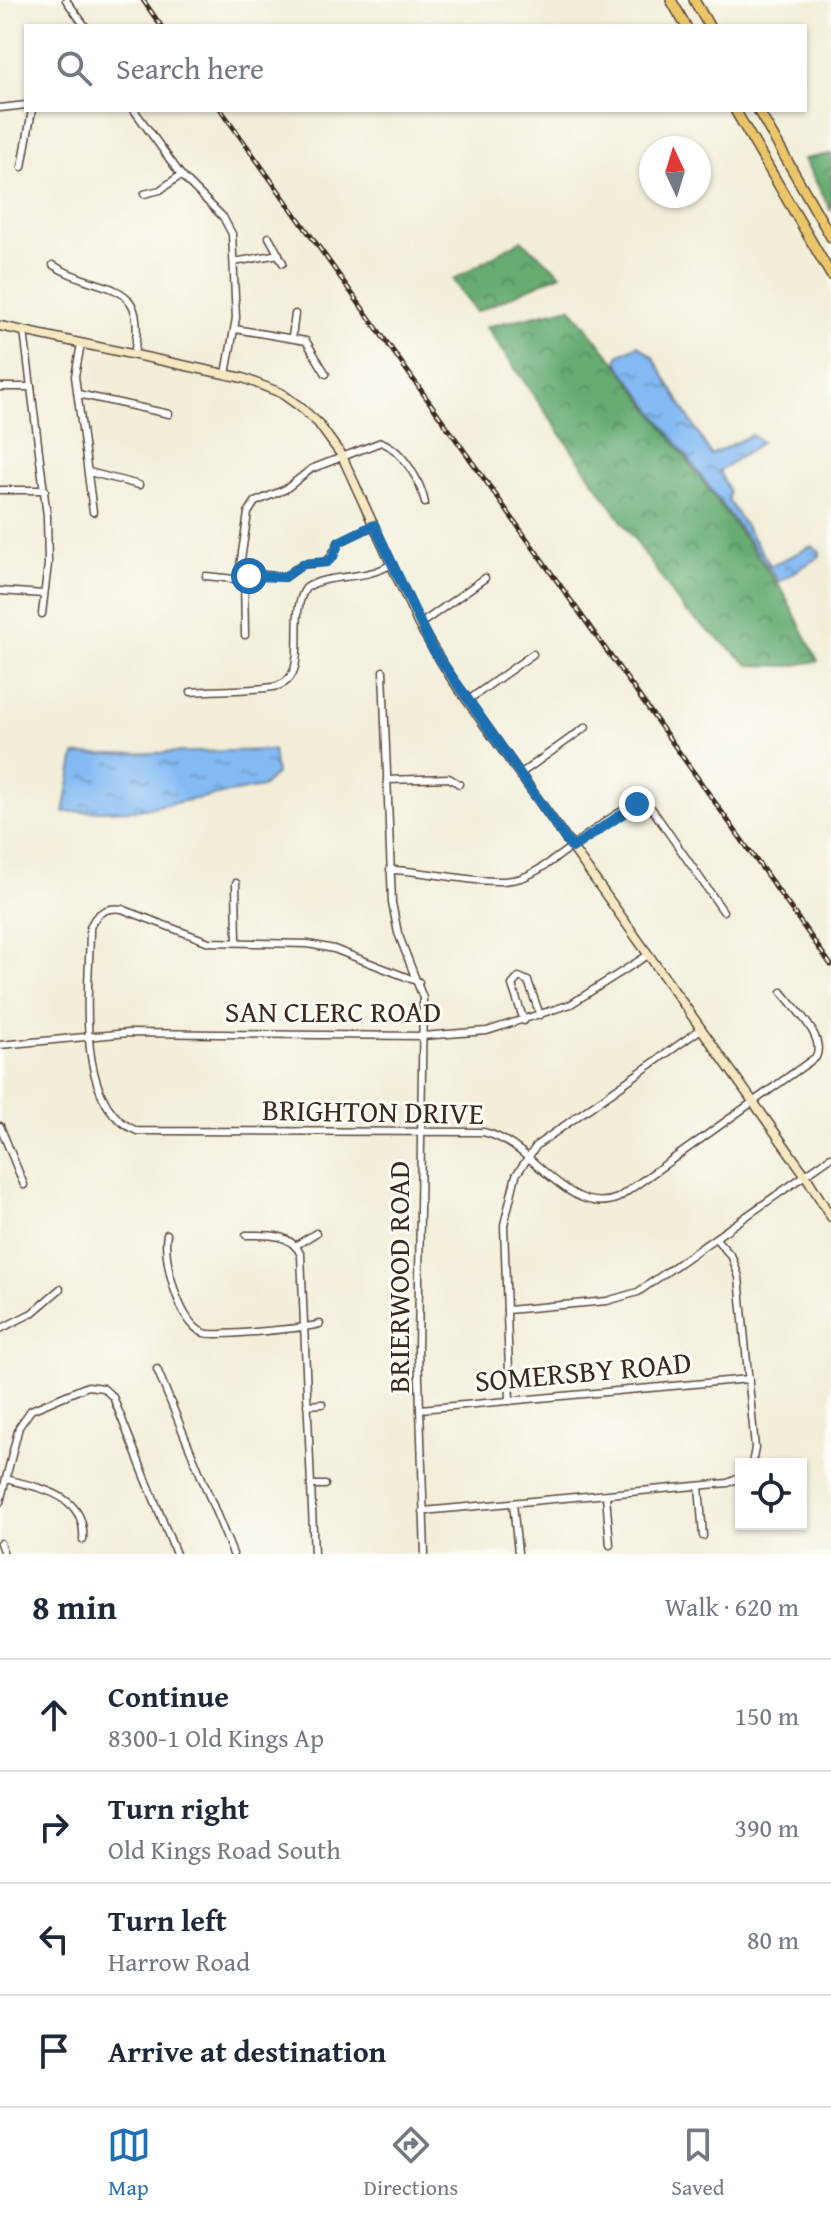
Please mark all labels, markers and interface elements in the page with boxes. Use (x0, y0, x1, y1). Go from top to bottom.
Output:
search box (24, 24, 807, 112)
icon: search (52, 46, 96, 90)
text: Search here (116, 46, 264, 90)
north arrow (639, 136, 711, 208)
route start (231, 558, 267, 594)
route end (619, 786, 655, 822)
street label: SAN CLERC ROAD (225, 989, 441, 1033)
street label: BRIGHTON DRIVE (262, 1087, 484, 1135)
street label: BRIERWOOD ROAD (376, 1161, 420, 1393)
street label: SOMERSBY ROAD (473, 1340, 693, 1402)
map controls (735, 1458, 807, 1530)
button: locate (735, 1458, 807, 1530)
text: 8 min (32, 1582, 117, 1631)
text: Walk · 620 m (665, 1587, 799, 1626)
text: Continue (108, 1674, 229, 1718)
icon: ahead (32, 1693, 76, 1737)
text: 150 m (734, 1696, 799, 1735)
text: 8300-1 Old Kings Ap (108, 1718, 324, 1757)
text: Turn right (108, 1786, 249, 1830)
icon: right (32, 1805, 76, 1849)
text: 390 m (734, 1808, 799, 1847)
text: Old Kings Road South (108, 1830, 341, 1869)
text: Turn left (108, 1898, 227, 1942)
icon: left (32, 1917, 76, 1961)
text: 80 m (747, 1920, 799, 1959)
text: Harrow Road (108, 1942, 250, 1981)
icon: arrive (32, 2029, 76, 2073)
text: Arrive at destination (108, 2029, 386, 2073)
tab: Map (107, 2123, 151, 2203)
tab: Directions (364, 2123, 458, 2203)
tab: Saved (671, 2123, 724, 2203)

